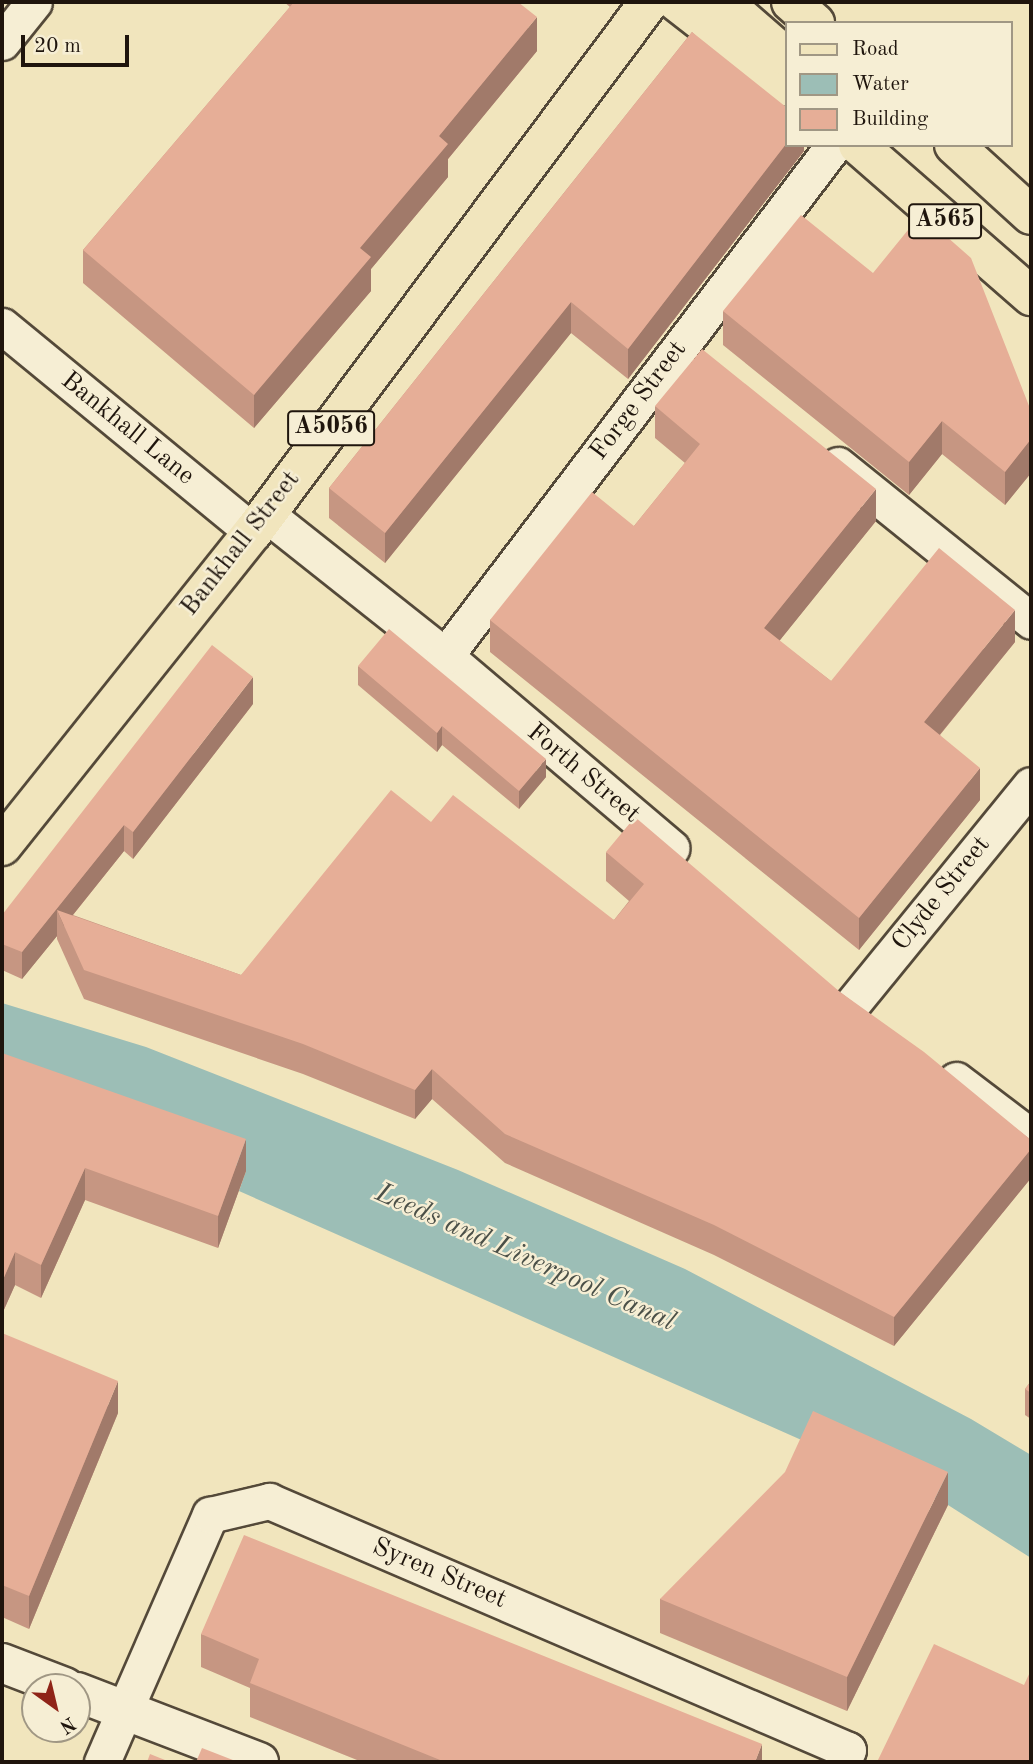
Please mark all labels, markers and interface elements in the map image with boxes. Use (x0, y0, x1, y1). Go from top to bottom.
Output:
scale bar (24, 21, 133, 65)
legend (785, 21, 1012, 147)
text: 20 m (34, 36, 81, 57)
text: Road (852, 39, 899, 60)
text: Water (852, 74, 909, 95)
text: Building (852, 109, 928, 130)
road number: A565 (906, 201, 984, 242)
street label: Forge Street (584, 335, 694, 467)
street label: Bankhall Lane (54, 366, 200, 492)
road number: A5056 (286, 408, 376, 448)
street label: Bankhall Street (175, 465, 307, 623)
street label: Forth Street (520, 717, 646, 831)
street label: Clyde Street (886, 830, 998, 958)
water label: Leeds and Liverpool Canal (370, 1177, 680, 1339)
street label: Syren Street (367, 1532, 511, 1616)
north arrow (21, 1673, 91, 1743)
text: N (56, 1712, 78, 1736)

